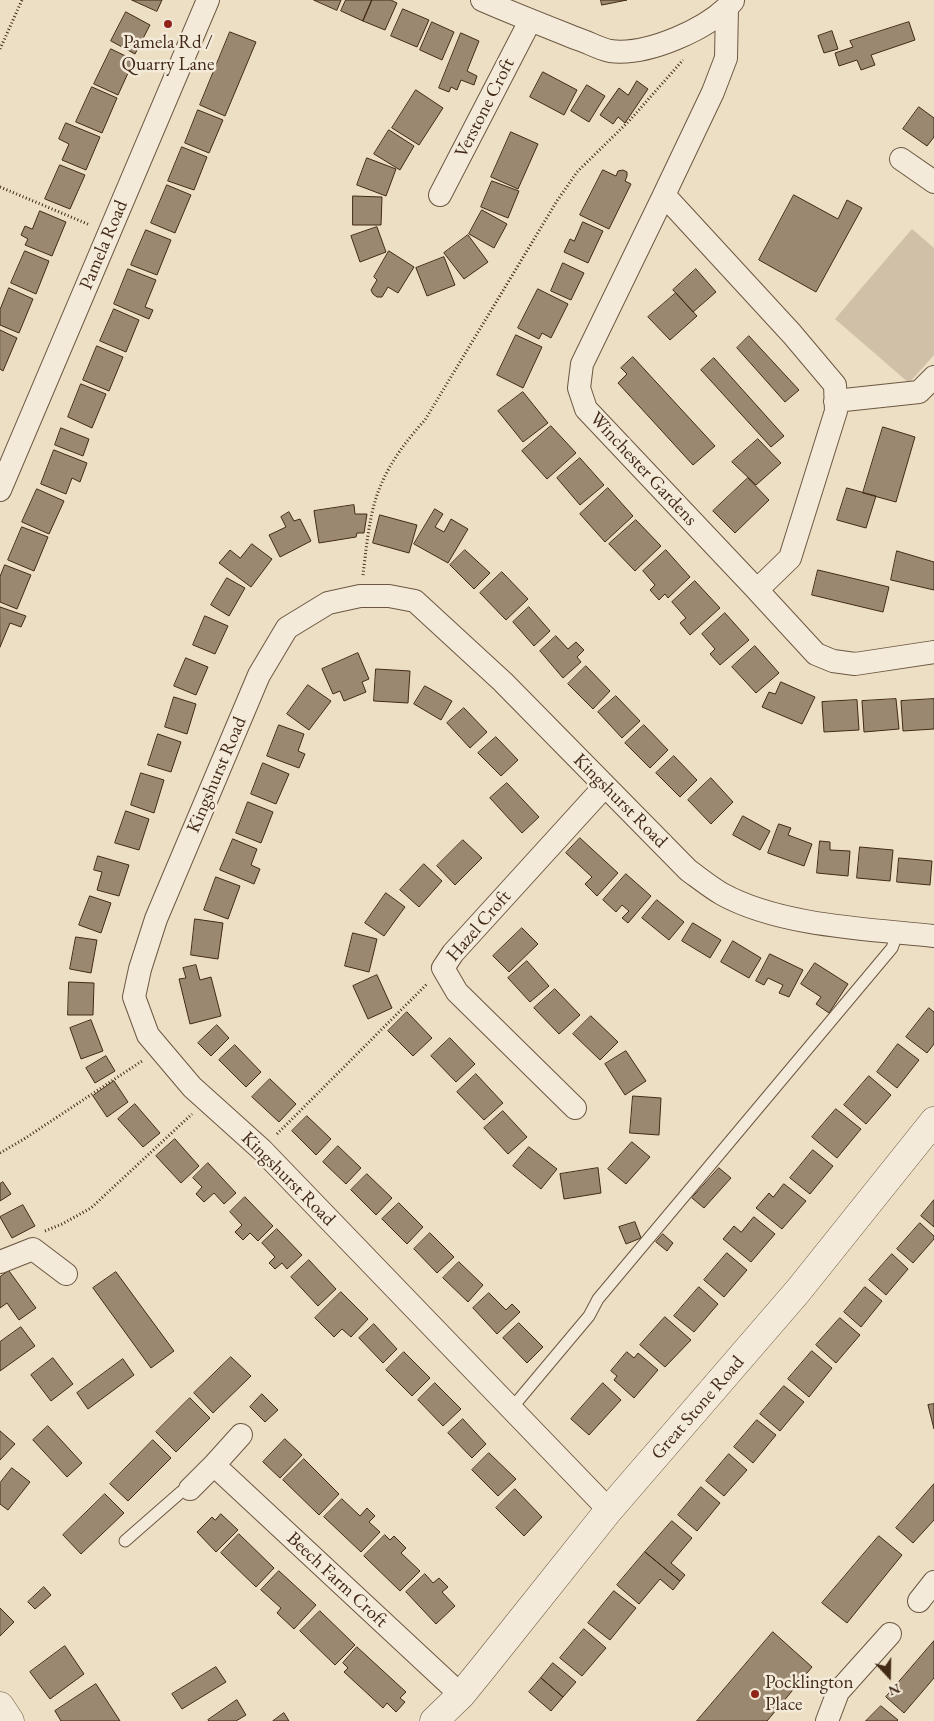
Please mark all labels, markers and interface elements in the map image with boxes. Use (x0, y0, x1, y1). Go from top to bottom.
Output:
marker: Pamela Rd / Quarry Lane (162, 18, 174, 30)
place label: Pamela Rd / Quarry Lane (121, 32, 215, 76)
street label: Verstone Croft (450, 54, 520, 162)
street label: Pamela Road (75, 197, 133, 293)
street label: Winchester Gardens (584, 407, 702, 531)
street label: Kingshurst Road (182, 714, 252, 836)
street label: Kingshurst Road (568, 749, 672, 853)
street label: Hazel Croft (442, 886, 516, 966)
street label: Kingshurst Road (236, 1127, 340, 1231)
street label: Great Stone Road (647, 1351, 749, 1465)
street label: Beech Farm Croft (282, 1527, 392, 1633)
north arrow (864, 1651, 914, 1701)
place label: Pocklington Place (765, 1672, 854, 1716)
text: N (886, 1680, 903, 1700)
marker: Pocklington Place (749, 1688, 761, 1700)

